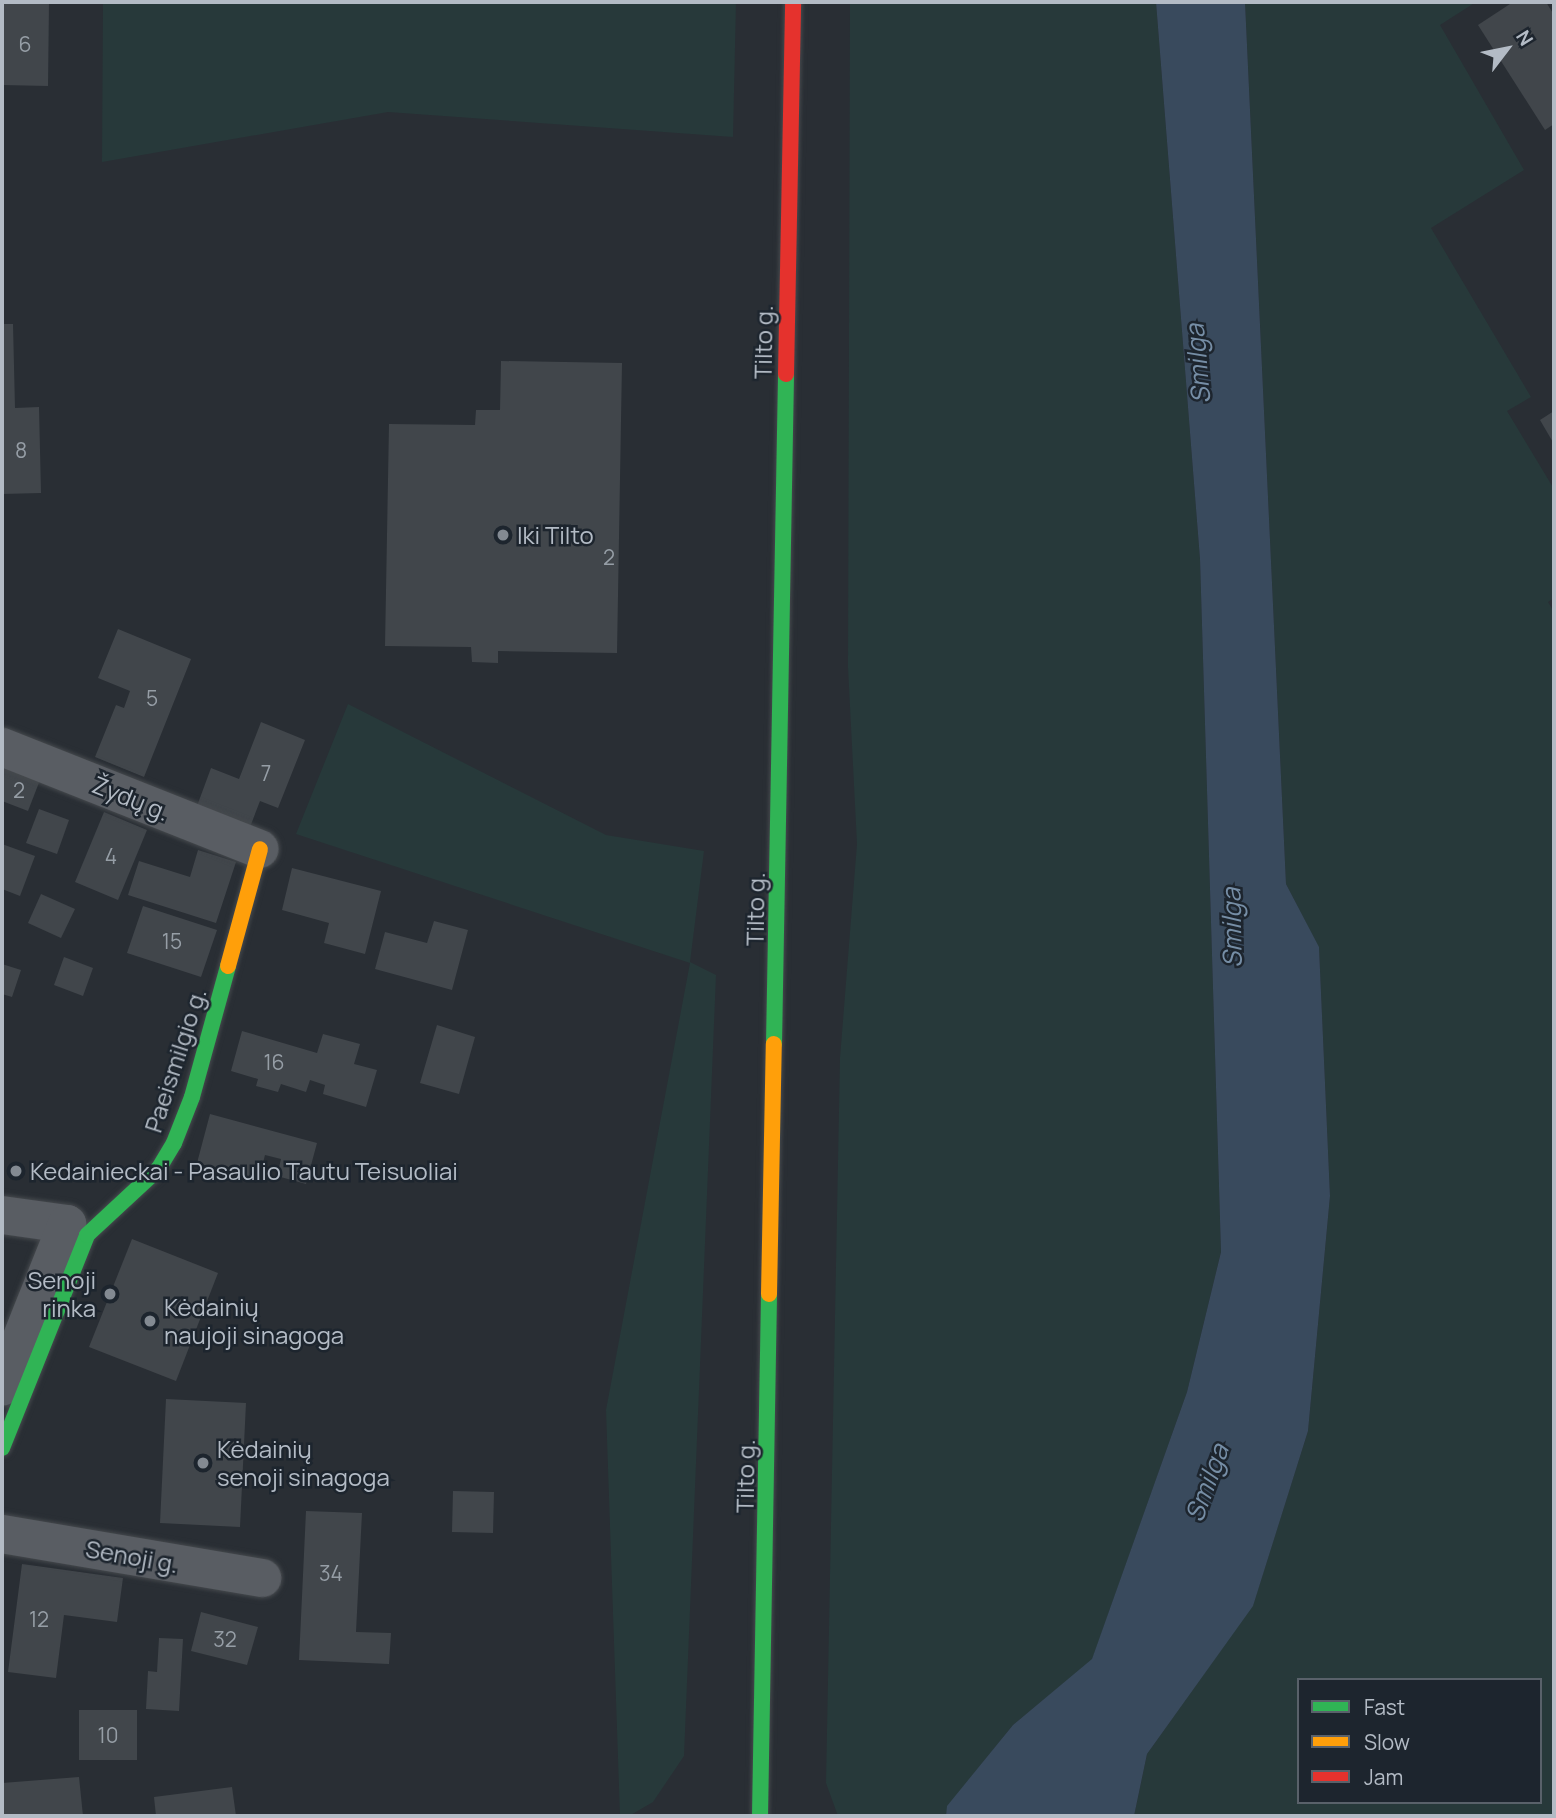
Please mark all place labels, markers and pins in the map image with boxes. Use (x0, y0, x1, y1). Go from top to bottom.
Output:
place label: Iki Tilto (517, 521, 594, 549)
marker: Iki Tilto (495, 527, 511, 543)
place label: Kedainieckai - Pasaulio Tautu Teisuoliai (30, 1157, 458, 1185)
marker: Kedainieckai - Pasaulio Tautu Teisuoliai (8, 1163, 24, 1179)
place label: Senoji rinka (28, 1266, 96, 1322)
marker: Senoji rinka (102, 1286, 118, 1302)
place label: Kėdainių naujoji sinagoga (164, 1293, 344, 1349)
marker: Kėdainių naujoji sinagoga (142, 1313, 158, 1329)
place label: Kėdainių senoji sinagoga (217, 1435, 390, 1491)
marker: Kėdainių senoji sinagoga (195, 1455, 211, 1471)

